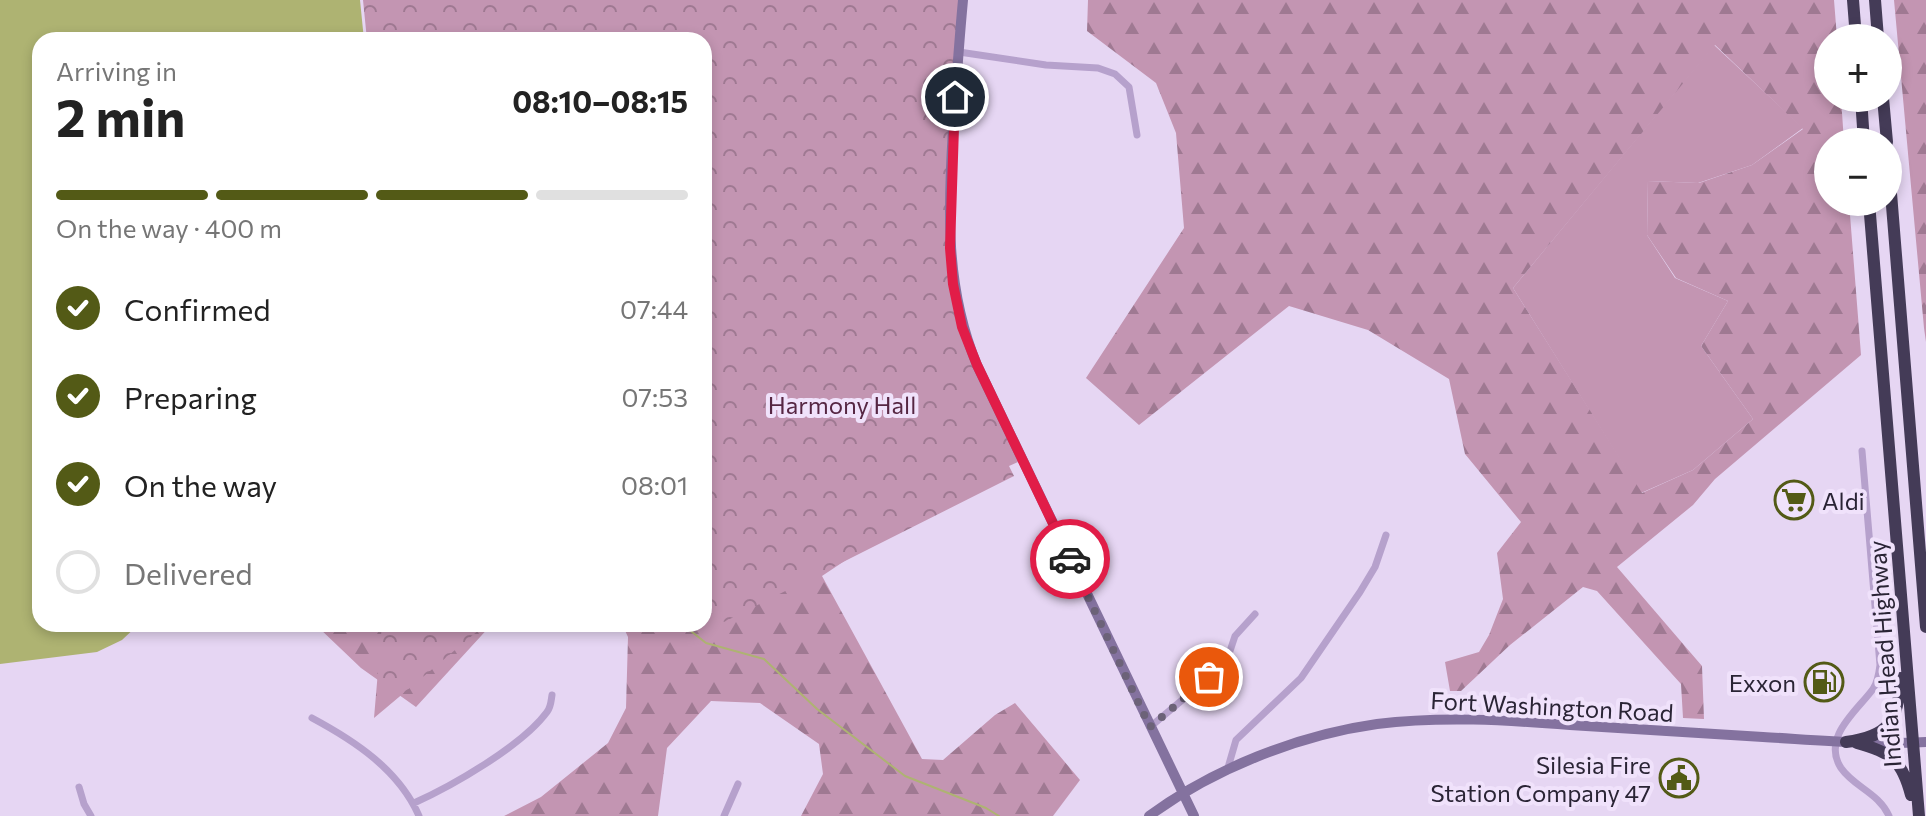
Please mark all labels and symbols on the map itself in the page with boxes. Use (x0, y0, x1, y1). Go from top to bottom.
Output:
pin (921, 63, 989, 131)
park label: Harmony Hall (768, 390, 916, 419)
supermarket icon: Aldi (1773, 479, 1815, 521)
place label: Aldi (1822, 486, 1865, 515)
courier (1030, 519, 1110, 599)
street label: Indian Head Highway (1862, 540, 1906, 768)
pin (1175, 643, 1243, 711)
fuel station icon: Exxon (1803, 661, 1845, 703)
place label: Exxon (1729, 668, 1796, 697)
street label: Fort Washington Road (1430, 685, 1674, 727)
place label: Silesia Fire Station Company 47 (1431, 750, 1651, 807)
public building icon: Silesia Fire Station Company 47 (1658, 757, 1700, 799)

